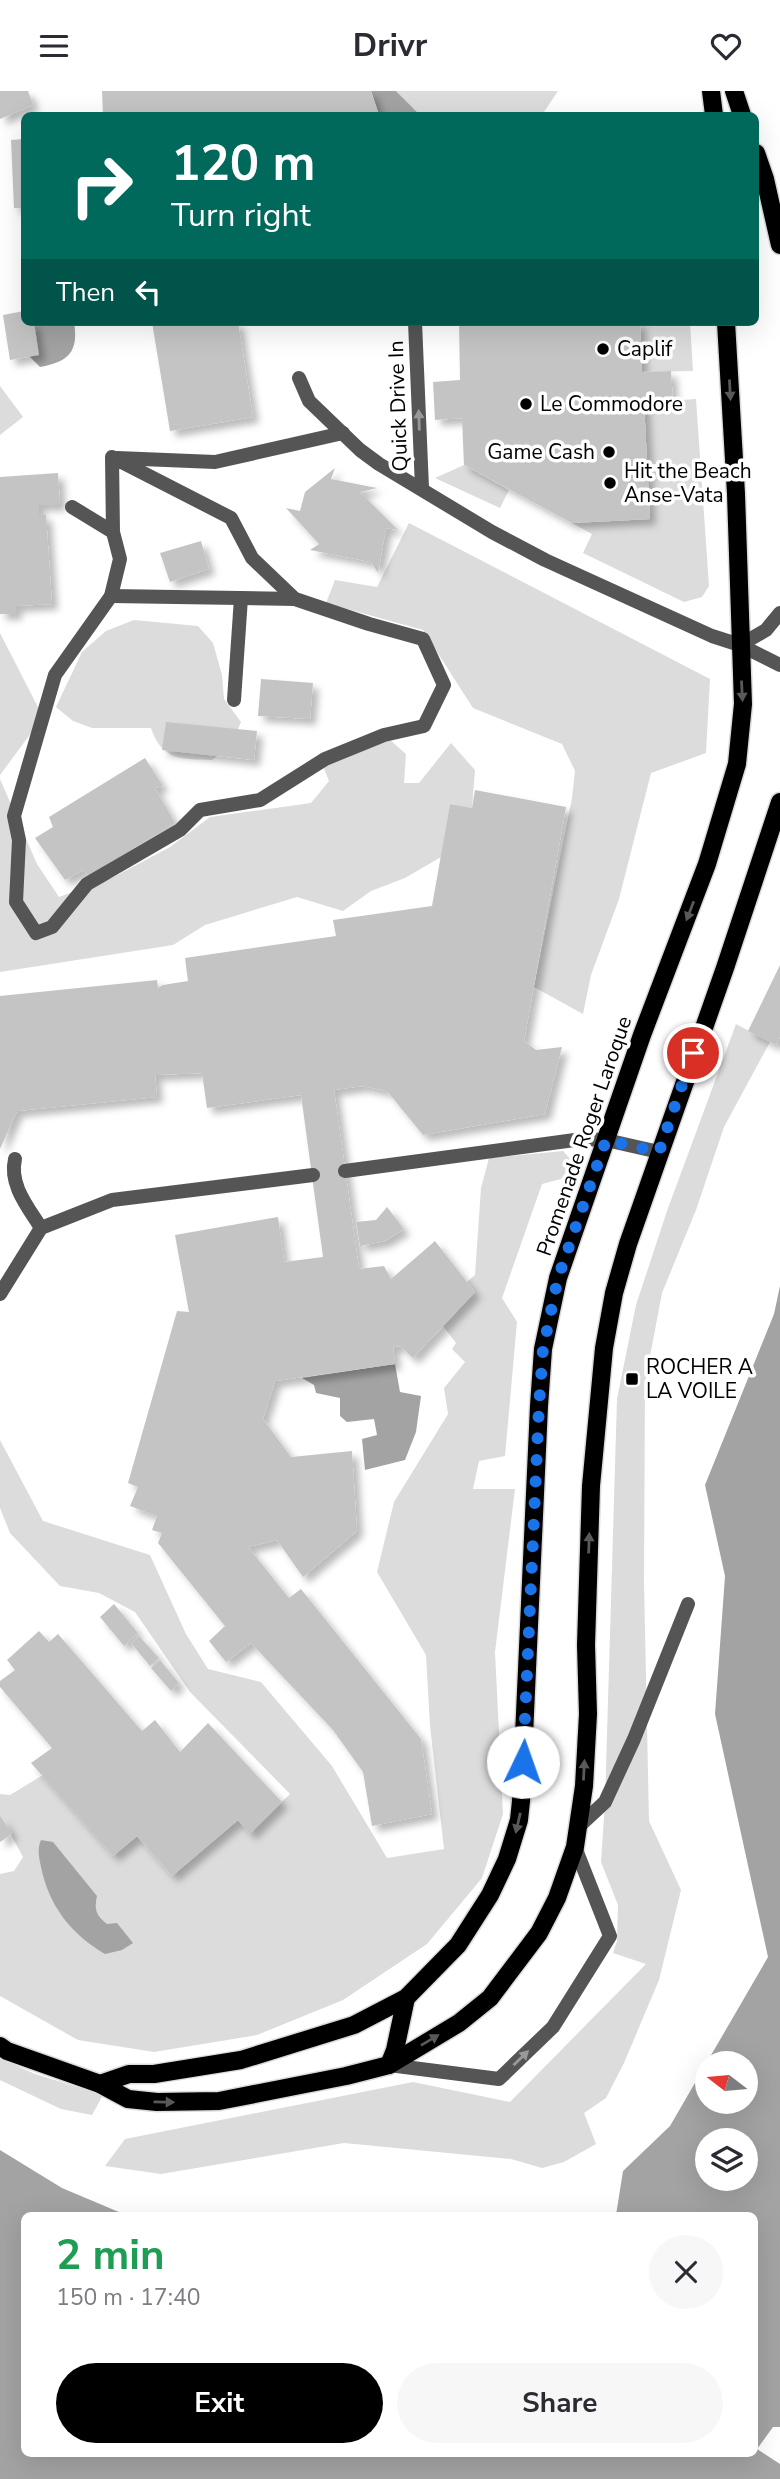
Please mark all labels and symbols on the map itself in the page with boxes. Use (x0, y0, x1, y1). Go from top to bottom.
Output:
place label: Caplif (617, 335, 673, 363)
street label: Quick Drive In (382, 340, 414, 472)
marker: Caplif (595, 341, 611, 357)
one-way arrow (725, 379, 736, 401)
place label: Le Commodore (540, 390, 683, 418)
marker: Le Commodore (518, 396, 534, 412)
one-way arrow (414, 409, 425, 431)
place label: Game Cash (487, 438, 595, 466)
marker: Game Cash (601, 444, 617, 460)
place label: Hit the Beach Anse-Vata (624, 457, 752, 509)
marker: Hit the Beach Anse-Vata (602, 475, 618, 491)
one-way arrow (737, 680, 748, 702)
one-way arrow (684, 900, 695, 921)
street label: Promenade Roger Laroque (530, 1012, 638, 1260)
pin (663, 1023, 723, 1083)
place label: ROCHER A LA VOILE (646, 1353, 753, 1405)
marker: ROCHER A LA VOILE (624, 1371, 640, 1387)
one-way arrow (584, 1532, 595, 1554)
position arrow (486, 1725, 560, 1799)
one-way arrow (579, 1759, 590, 1781)
one-way arrow (512, 1812, 523, 1834)
one-way arrow (421, 2034, 440, 2046)
one-way arrow (513, 2049, 530, 2066)
north arrow (695, 2051, 758, 2114)
one-way arrow (154, 2096, 176, 2107)

